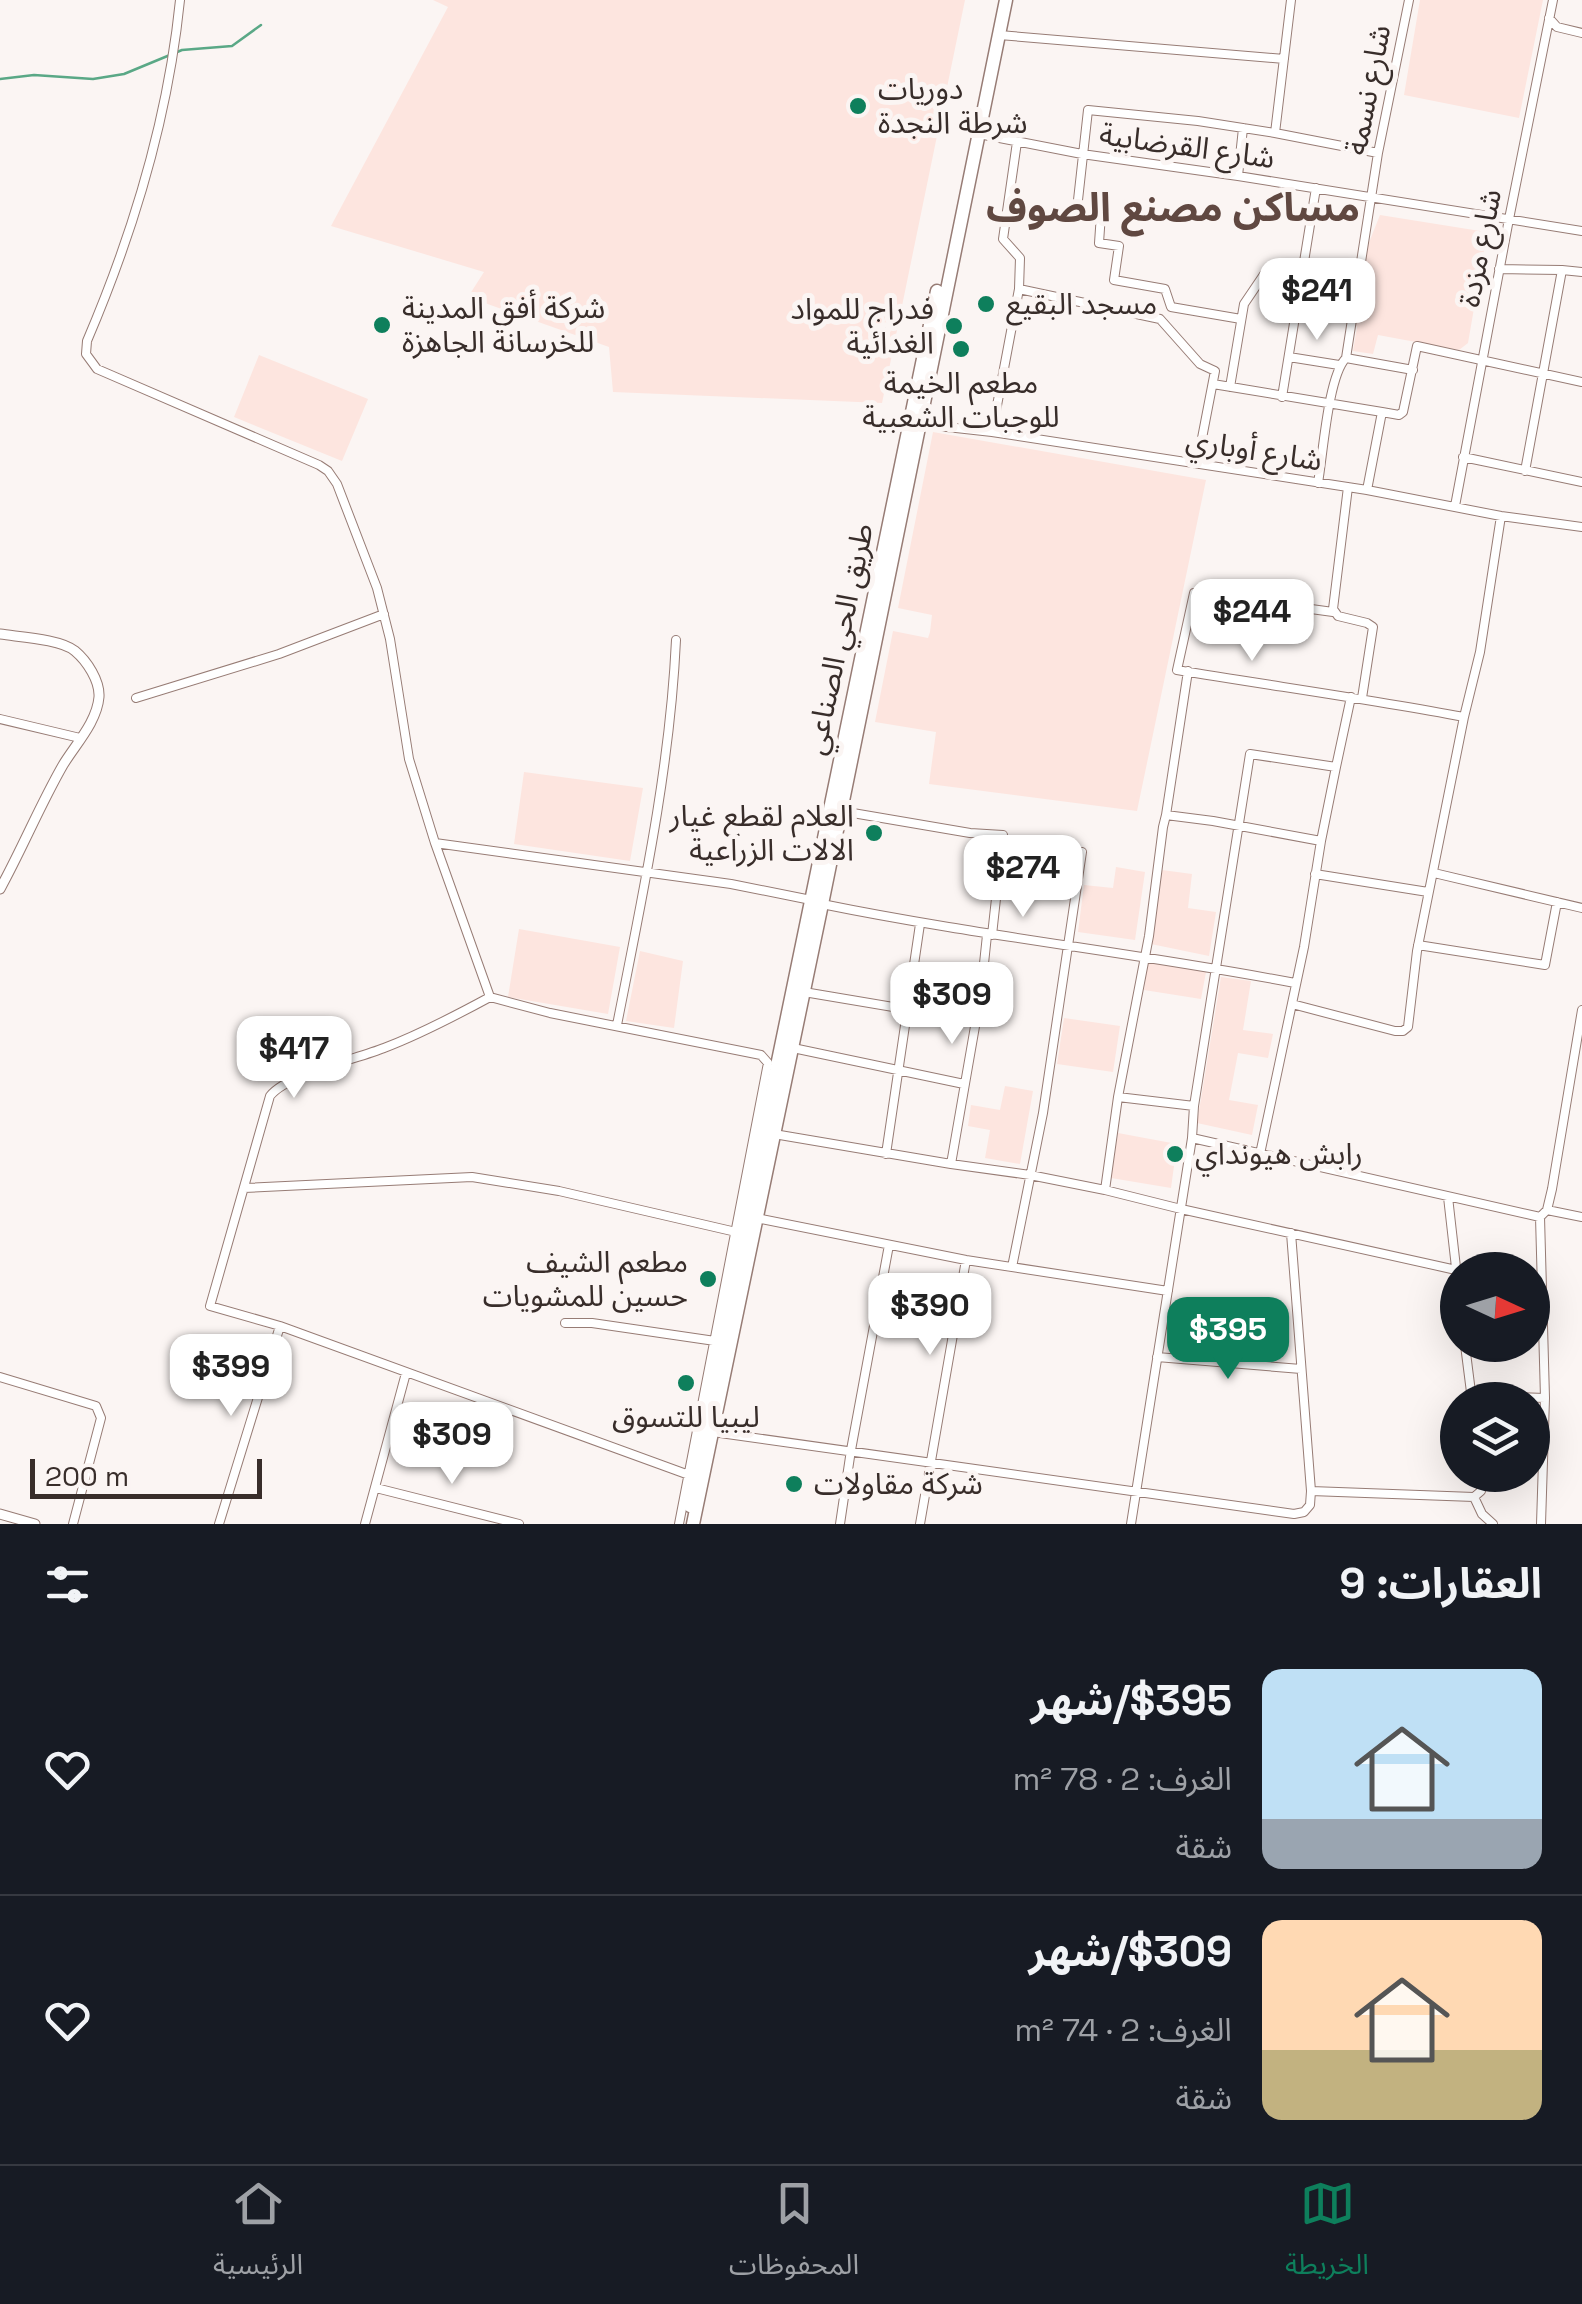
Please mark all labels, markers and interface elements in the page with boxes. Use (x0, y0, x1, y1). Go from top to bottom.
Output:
street label: شارع نسمة (1336, 22, 1402, 159)
place label: دوريات شرطة النجدة (878, 69, 1028, 142)
marker: دوريات شرطة النجدة (847, 95, 869, 117)
street label: شارع القرضابية (1096, 114, 1277, 180)
district label: مساكن مصنع الصوف (986, 182, 1360, 237)
street label: شارع مزدة (1449, 186, 1513, 311)
pin: $241 (1258, 258, 1376, 343)
text: $241 (1281, 270, 1353, 310)
place label: مسجد البقيع (1006, 284, 1157, 326)
place label: شركة أفق المدينة للخرسانة الجاهزة (402, 288, 605, 361)
place label: فدراج للمواد الغدائية (791, 289, 934, 362)
marker: مسجد البقيع (975, 293, 997, 315)
marker: شركة أفق المدينة للخرسانة الجاهزة (371, 314, 393, 336)
marker: فدراج للمواد الغدائية (943, 315, 965, 337)
marker: مطعم الخيمة للوجبات الشعبية (950, 338, 972, 360)
place label: مطعم الخيمة للوجبات الشعبية (862, 363, 1060, 436)
street label: شارع أوباري (1183, 420, 1325, 483)
street label: طريق الحي الصناعي (795, 520, 886, 759)
pin: $244 (1193, 579, 1311, 664)
text: $244 (1213, 591, 1291, 631)
place label: العلام لقطع غيار الالات الزراعية (669, 796, 854, 869)
marker: العلام لقطع غيار الالات الزراعية (863, 822, 885, 844)
pin: $274 (964, 835, 1082, 920)
text: $274 (986, 847, 1060, 887)
pin: $309 (893, 962, 1011, 1047)
text: $309 (912, 974, 992, 1014)
pin: $417 (235, 1016, 353, 1101)
text: $417 (259, 1028, 329, 1068)
place label: رابش هيونداي (1195, 1134, 1363, 1177)
marker: رابش هيونداي (1164, 1143, 1186, 1165)
place label: مطعم الشيف حسين للمشويات (483, 1242, 688, 1315)
north arrow (1440, 1252, 1550, 1362)
map controls (1440, 1252, 1550, 1492)
marker: مطعم الشيف حسين للمشويات (697, 1268, 719, 1290)
pin: $390 (871, 1273, 989, 1358)
text: $390 (890, 1285, 970, 1325)
pin: $395 (1169, 1297, 1287, 1382)
text: $395 (1189, 1309, 1267, 1349)
pin: $399 (172, 1334, 290, 1419)
text: $399 (192, 1346, 270, 1386)
marker: ليبيا للتسوق (675, 1372, 697, 1394)
button: layers (1440, 1382, 1550, 1492)
place label: ليبيا للتسوق (612, 1397, 760, 1436)
pin: $309 (393, 1402, 511, 1487)
text: $309 (412, 1414, 492, 1454)
scale bar (30, 1454, 262, 1498)
text: 200 m (45, 1458, 129, 1494)
place label: شركة مقاولات (814, 1464, 983, 1503)
marker: شركة مقاولات (783, 1473, 805, 1495)
icon: filters (40, 1557, 95, 1612)
text: العقارات: 9 (1340, 1557, 1542, 1610)
text: $395/شهر (1031, 1674, 1232, 1727)
icon: home (1342, 1709, 1462, 1829)
icon: heart (40, 1742, 95, 1797)
text: الغرف: 2 · 78 m² (1013, 1759, 1232, 1799)
text: شقة (1176, 1827, 1232, 1867)
text: $309/شهر (1029, 1925, 1232, 1978)
icon: home (1342, 1960, 1462, 2080)
icon: heart (40, 1993, 95, 2048)
text: الغرف: 2 · 74 m² (1015, 2010, 1232, 2050)
text: شقة (1176, 2078, 1232, 2118)
tab: الرئيسية (213, 2176, 303, 2295)
tab: المحفوظات (729, 2176, 859, 2295)
tab: الخريطة (1285, 2176, 1369, 2295)

